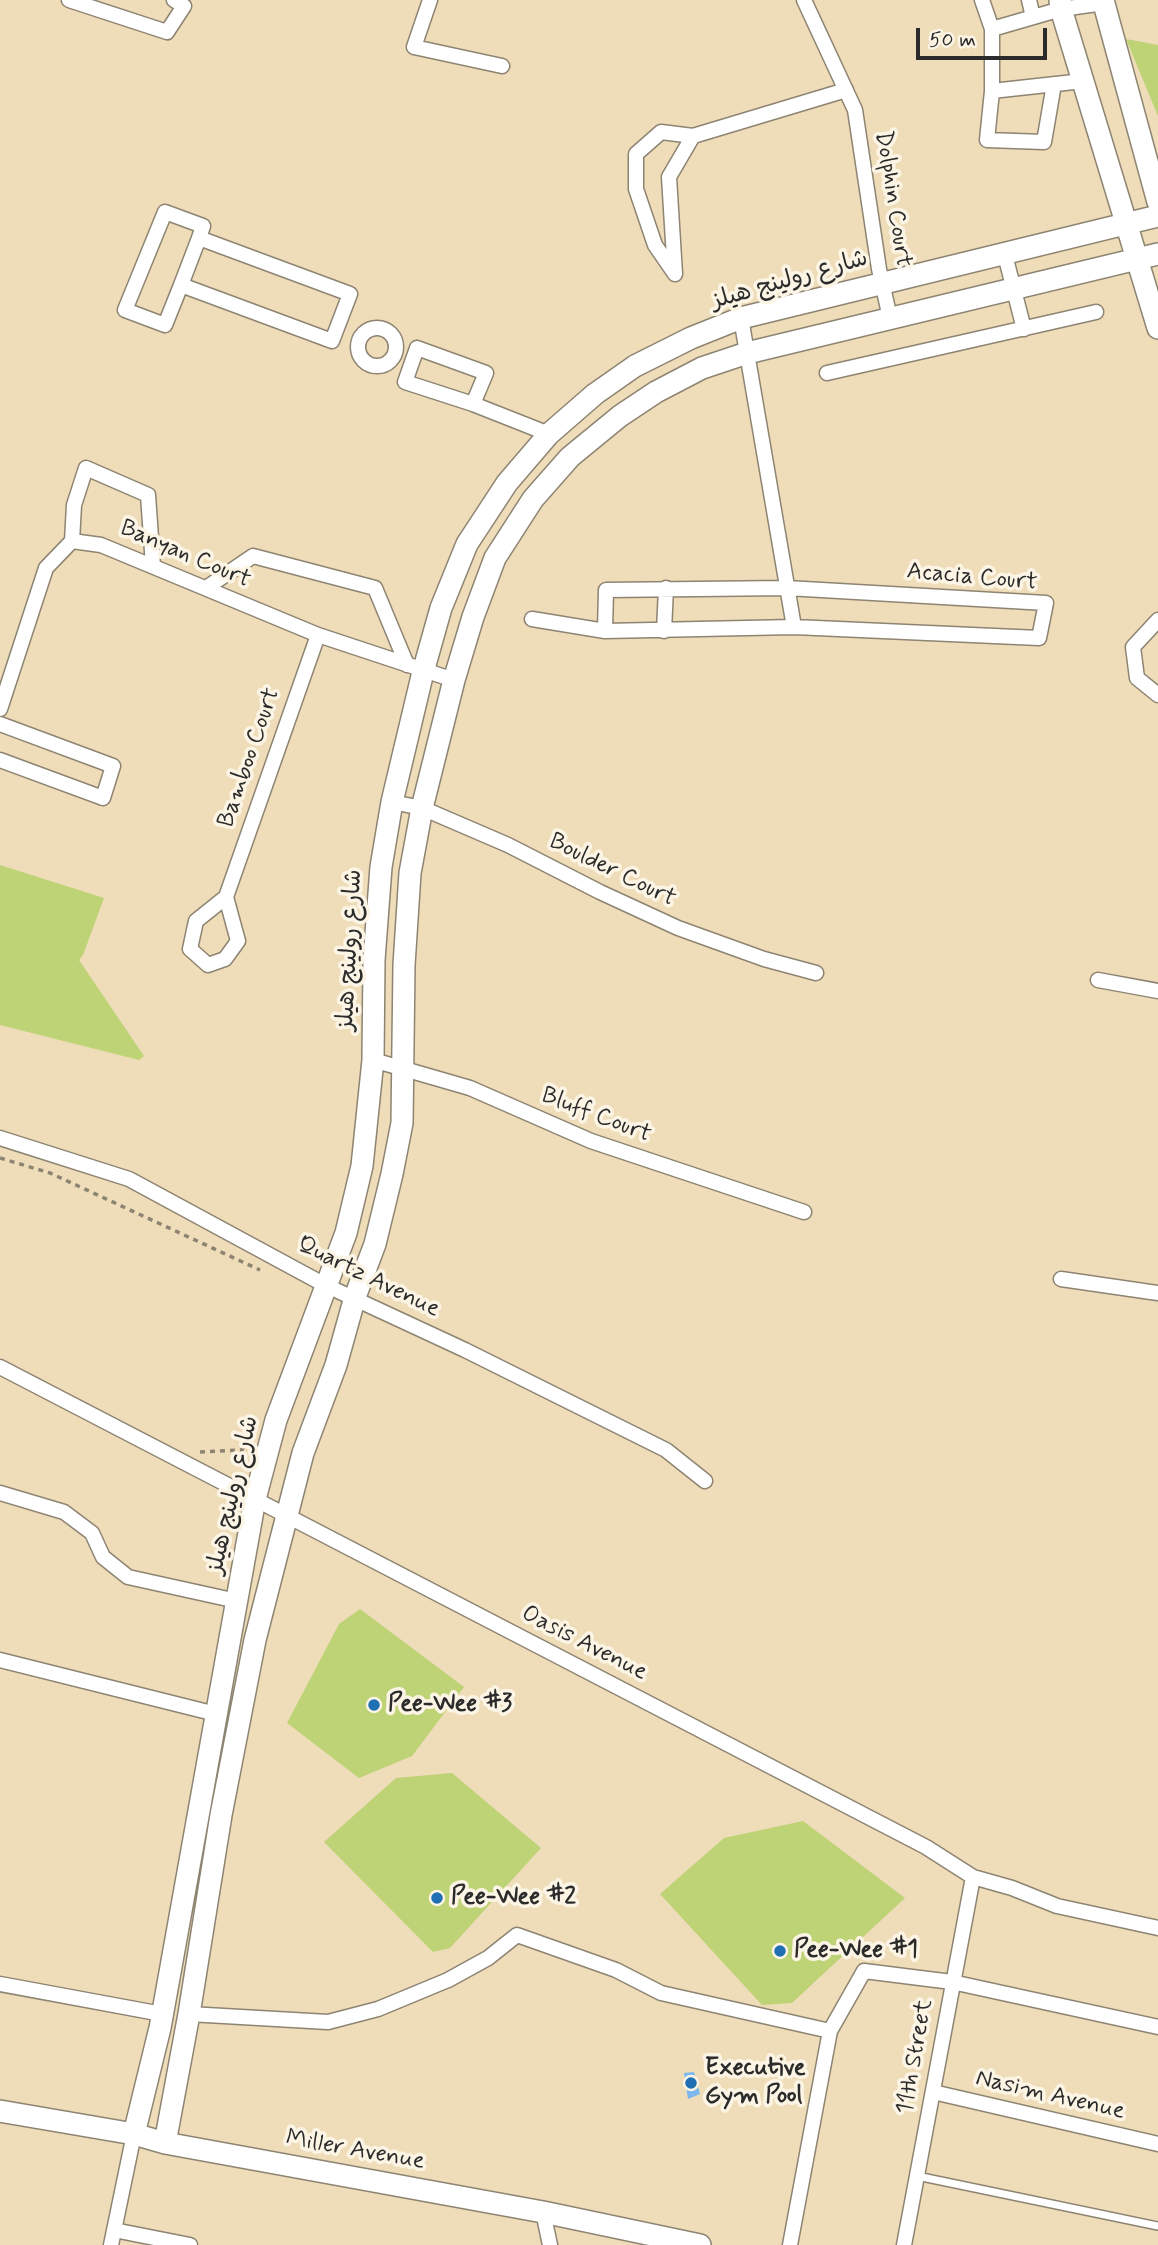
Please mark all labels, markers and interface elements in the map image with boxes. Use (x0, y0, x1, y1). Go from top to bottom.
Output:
scale bar (920, 14, 1051, 58)
text: 50 m (929, 26, 976, 54)
street label: Dolphin Court (867, 129, 917, 269)
street label: شارع رولينج هيلز (709, 245, 871, 317)
street label: Banyan Court (115, 515, 255, 595)
street label: Acacia Court (906, 558, 1038, 598)
street label: Bamboo Court (213, 684, 287, 832)
street label: Boulder Court (544, 828, 680, 914)
street label: شارع رولينج هيلز (332, 869, 370, 1031)
street label: Bluff Court (537, 1082, 655, 1150)
street label: Quartz Avenue (292, 1231, 444, 1325)
street label: شارع رولينج هيلز (202, 1413, 266, 1577)
street label: Oasis Avenue (516, 1600, 652, 1688)
place label: Pee-Wee #3 (388, 1691, 512, 1719)
marker: Pee-Wee #3 (366, 1697, 382, 1713)
place label: Pee-Wee #2 (451, 1884, 576, 1912)
marker: Pee-Wee #2 (429, 1890, 445, 1906)
place label: Pee-Wee #1 (794, 1937, 918, 1965)
marker: Pee-Wee #1 (772, 1943, 788, 1959)
street label: 11th Street (892, 1997, 940, 2117)
place label: Executive Gym Pool (705, 2055, 806, 2111)
street label: Nasim Avenue (973, 2065, 1127, 2127)
marker: Executive Gym Pool (683, 2075, 699, 2091)
street label: Miller Avenue (283, 2125, 427, 2177)

